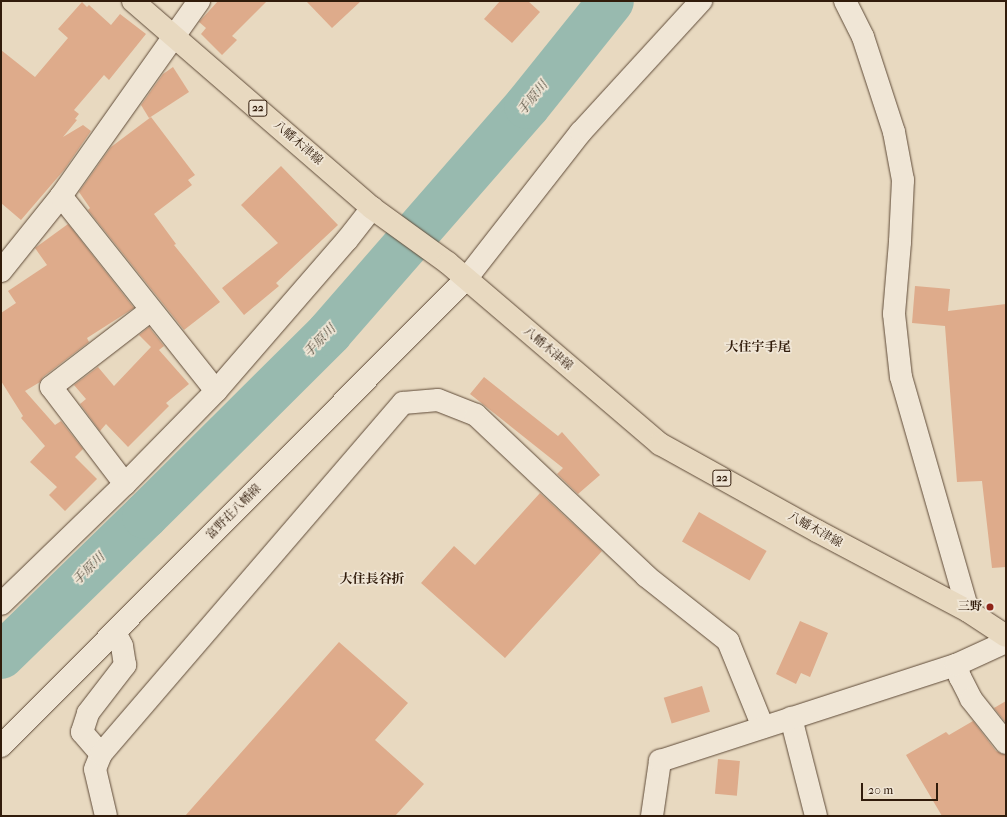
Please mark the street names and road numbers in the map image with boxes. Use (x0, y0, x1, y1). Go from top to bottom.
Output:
road number: 22 (248, 99, 268, 117)
street label: 八幡木津線 (271, 118, 325, 168)
street label: 八幡木津線 (520, 324, 576, 374)
road number: 22 (712, 469, 732, 487)
street label: 富野荘八幡線 (203, 481, 265, 543)
street label: 八幡木津線 (785, 509, 845, 551)

